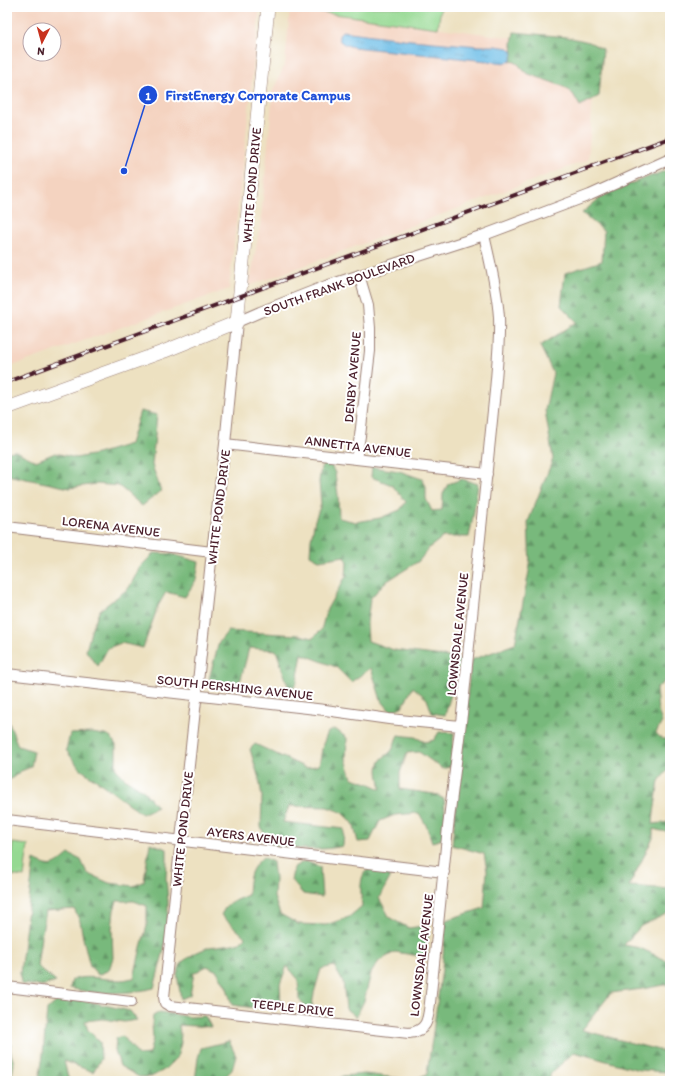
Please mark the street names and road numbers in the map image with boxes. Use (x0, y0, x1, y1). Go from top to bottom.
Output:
street label: WHITE POND DRIVE (239, 127, 264, 243)
street label: SOUTH FRANK BOULEVARD (261, 250, 417, 319)
street label: DENBY AVENUE (341, 331, 364, 423)
street label: ANNETTA AVENUE (304, 433, 412, 460)
street label: WHITE POND DRIVE (204, 449, 233, 566)
street label: LORENA AVENUE (61, 513, 161, 540)
street label: LOWNSDALE AVENUE (444, 572, 471, 696)
street label: SOUTH PERSHING AVENUE (156, 672, 314, 703)
street label: WHITE POND DRIVE (169, 771, 196, 888)
street label: AYERS AVENUE (206, 824, 296, 849)
street label: LOWNSDALE AVENUE (407, 893, 436, 1017)
street label: TEEPLE DRIVE (251, 996, 335, 1019)

